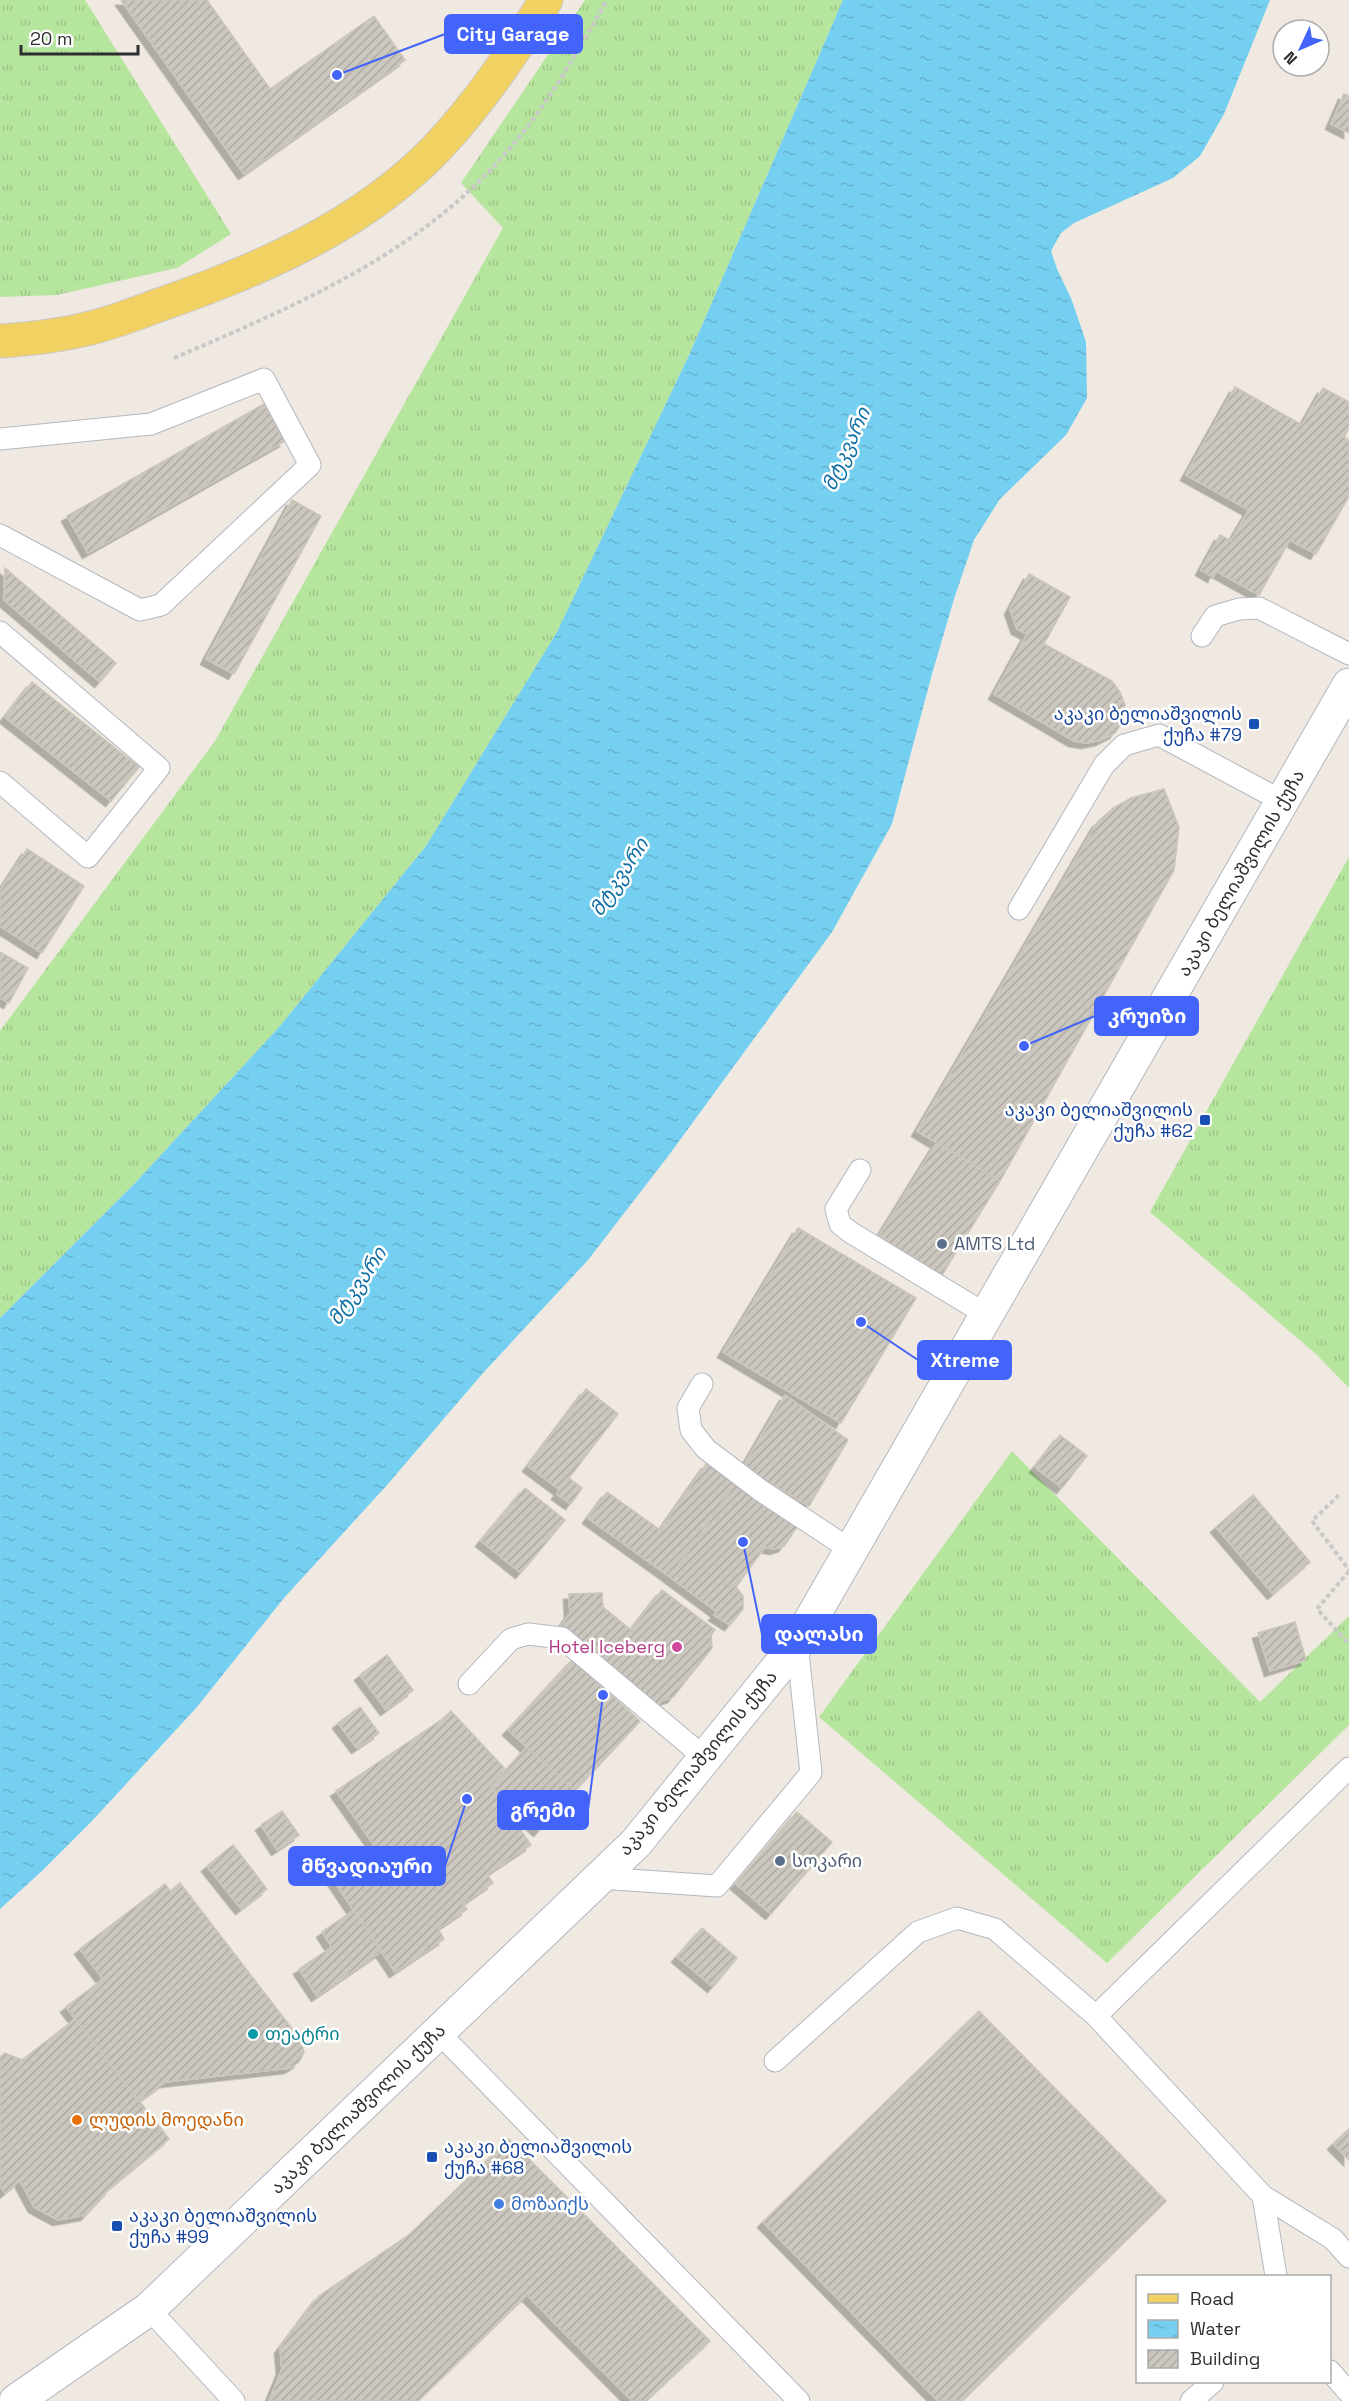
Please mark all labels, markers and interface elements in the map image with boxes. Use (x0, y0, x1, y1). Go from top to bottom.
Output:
callout: City Garage (445, 15, 582, 53)
scale bar (21, 18, 138, 56)
north arrow (1271, 18, 1331, 78)
text: City Garage (457, 21, 569, 47)
text: 20 m (30, 27, 73, 50)
text: N (1279, 47, 1302, 69)
water label: მტკვარი (816, 402, 876, 495)
place label: აკაკი ბელიაშვილის ქუჩა #79 (1054, 702, 1242, 746)
marker: აკაკი ბელიაშვილის ქუჩა #79 (1247, 717, 1261, 731)
street label: აკაკი ბელიაშვილის ქუჩა (1172, 765, 1309, 980)
water label: მტკვარი (584, 832, 655, 921)
callout: კრუიზი (1095, 997, 1198, 1035)
text: კრუიზი (1108, 1003, 1186, 1029)
place label: აკაკი ბელიაშვილის ქუჩა #62 (1005, 1098, 1193, 1142)
marker: აკაკი ბელიაშვილის ქუჩა #62 (1198, 1113, 1212, 1127)
place label: AMTS Ltd (954, 1232, 1035, 1255)
marker: AMTS Ltd (935, 1237, 949, 1251)
water label: მტკვარი (322, 1241, 393, 1330)
callout: Xtreme (918, 1341, 1011, 1379)
text: Xtreme (930, 1347, 1000, 1373)
callout: დალასი (762, 1615, 876, 1653)
text: დალასი (774, 1621, 864, 1647)
place label: Hotel Iceberg (549, 1635, 665, 1658)
marker: Hotel Iceberg (670, 1640, 684, 1654)
street label: აკაკი ბელიაშვილის ქუჩა (613, 1665, 782, 1860)
callout: გრემი (498, 1791, 588, 1829)
text: გრემი (510, 1797, 576, 1823)
callout: მწვადიაური (289, 1847, 445, 1885)
place label: სოკარი (792, 1849, 862, 1872)
text: მწვადიაური (301, 1853, 433, 1879)
marker: სოკარი (773, 1854, 787, 1868)
street label: აკაკი ბელიაშვილის ქუჩა (265, 2019, 450, 2198)
place label: თეატრი (265, 2022, 340, 2045)
marker: თეატრი (246, 2027, 260, 2041)
place label: ლუდის მოედანი (89, 2108, 244, 2131)
marker: ლუდის მოედანი (70, 2113, 84, 2127)
place label: აკაკი ბელიაშვილის ქუჩა #68 (444, 2135, 632, 2179)
marker: აკაკი ბელიაშვილის ქუჩა #68 (425, 2150, 439, 2164)
place label: მოზაიქს (511, 2192, 589, 2215)
marker: მოზაიქს (492, 2197, 506, 2211)
place label: აკაკი ბელიაშვილის ქუჩა #99 (129, 2204, 317, 2248)
marker: აკაკი ბელიაშვილის ქუჩა #99 (110, 2219, 124, 2233)
legend (1136, 2275, 1331, 2383)
text: Road (1190, 2287, 1234, 2310)
text: Water (1190, 2317, 1241, 2340)
text: Building (1190, 2347, 1260, 2370)

